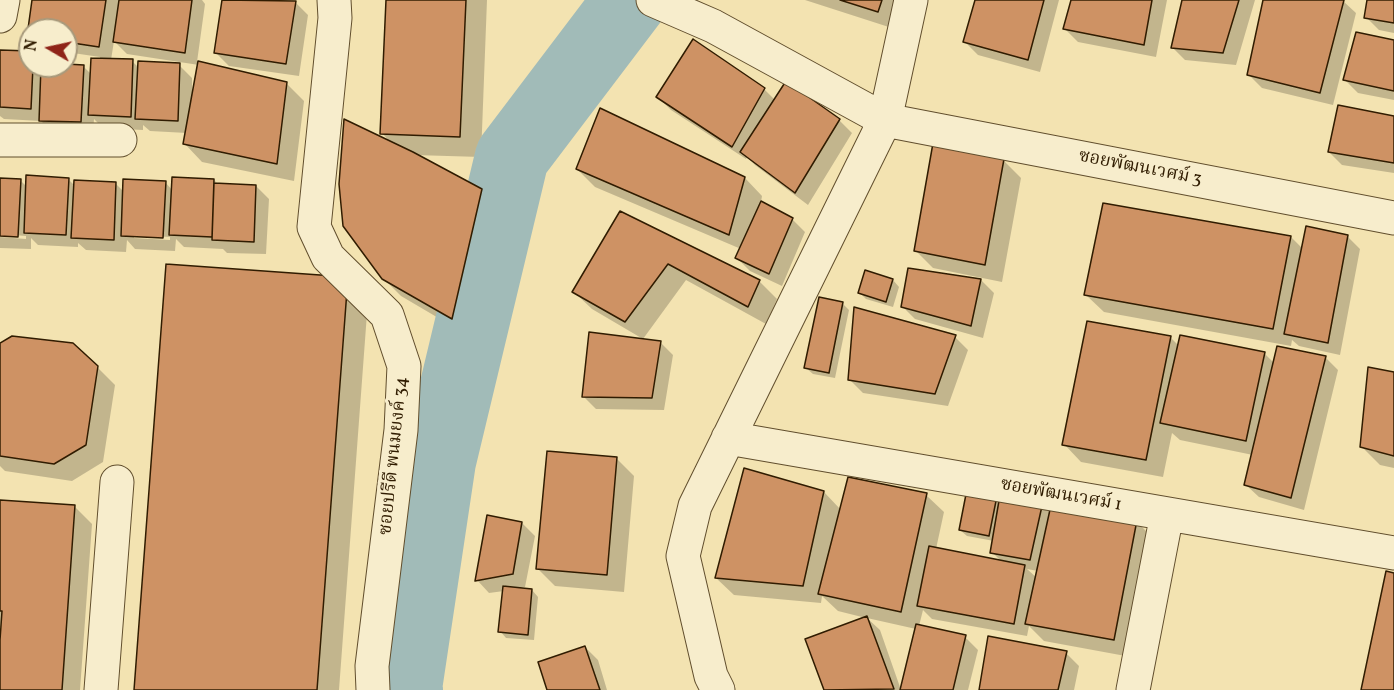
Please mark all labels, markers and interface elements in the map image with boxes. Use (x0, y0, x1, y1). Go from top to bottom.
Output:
north arrow (18, 18, 78, 78)
text: N (20, 38, 44, 53)
street label: ซอยพัฒนเวศม์ 3 (1076, 146, 1204, 192)
street label: ซอยปรีดี พนมยงค์ 34 (376, 376, 414, 536)
street label: ซอยพัฒนเวศม์ 1 (999, 475, 1123, 517)

